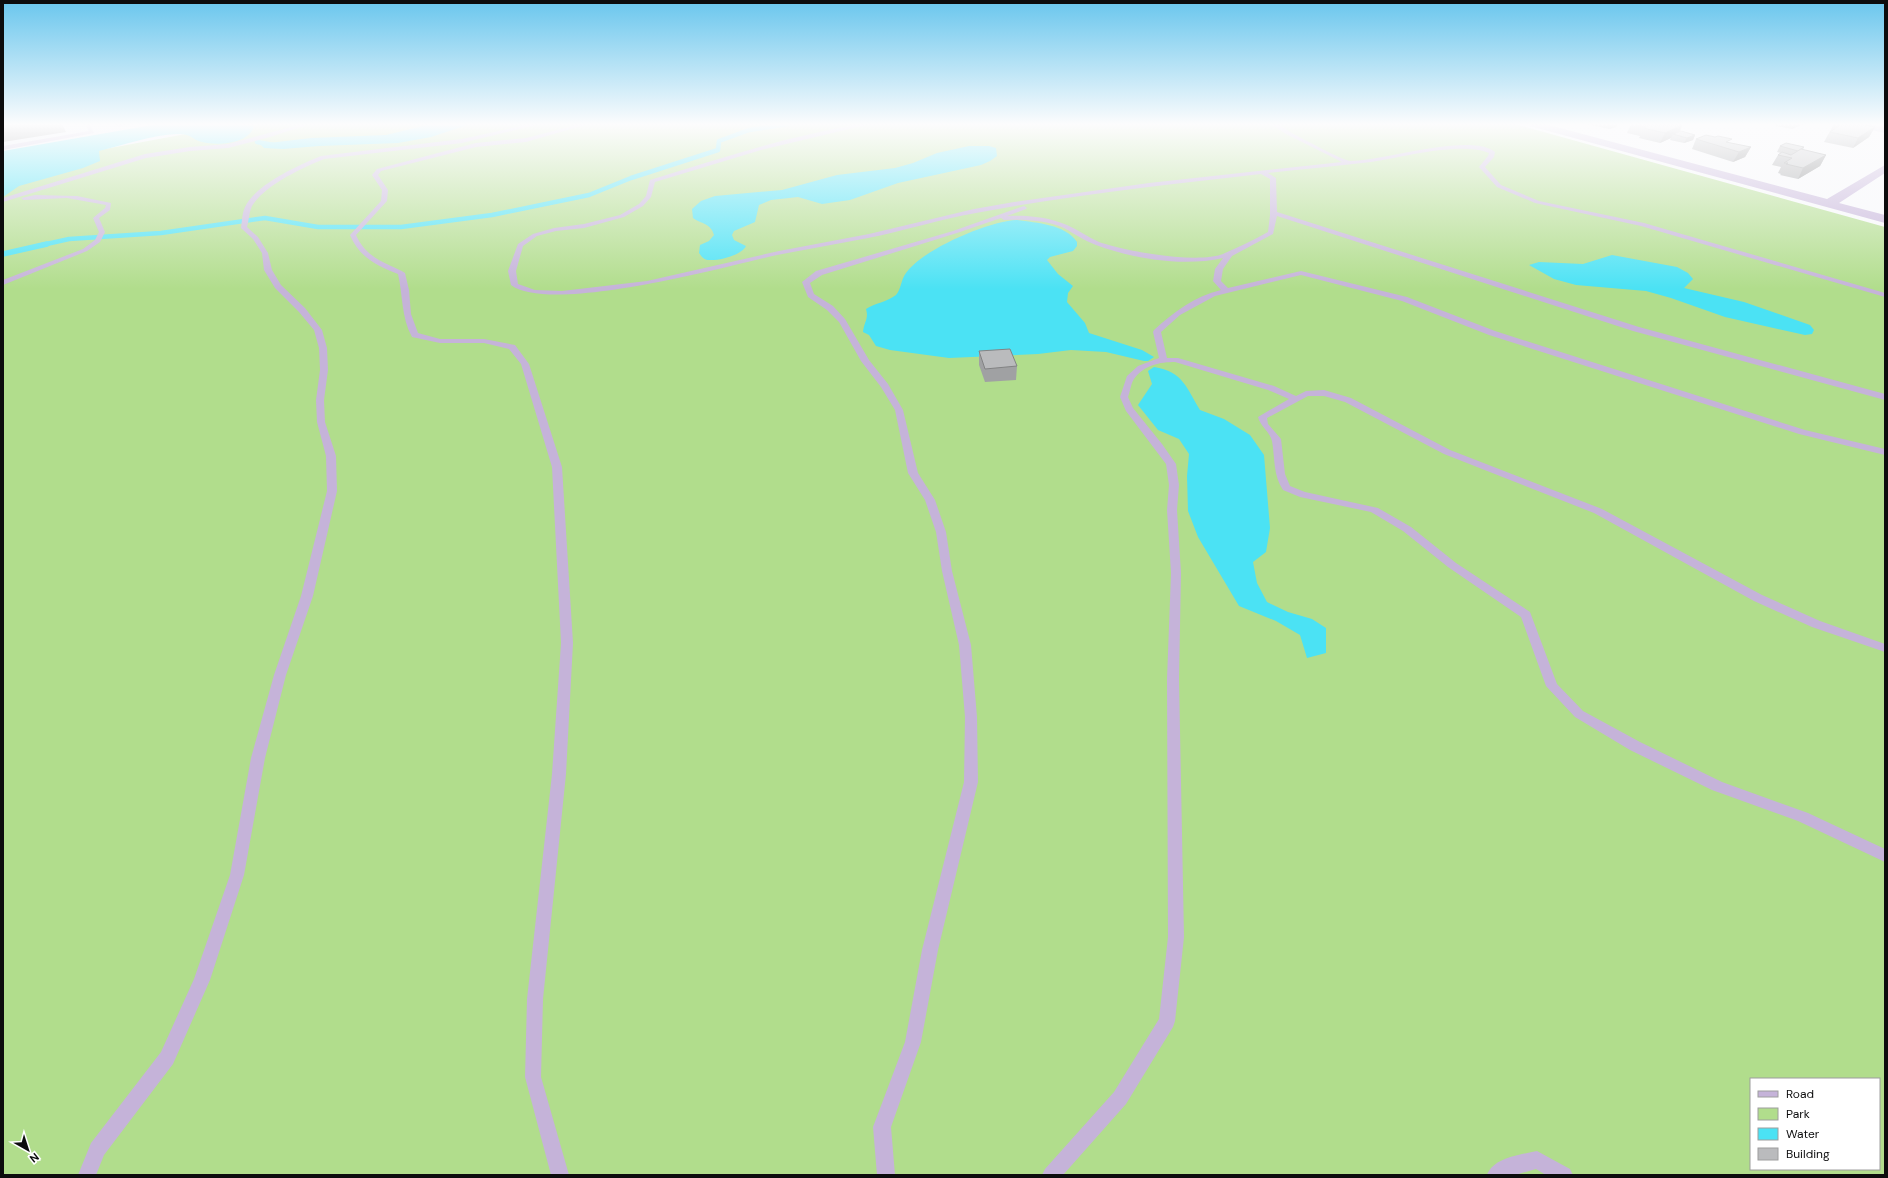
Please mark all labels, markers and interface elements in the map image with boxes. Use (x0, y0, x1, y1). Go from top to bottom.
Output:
legend (1750, 1078, 1880, 1170)
text: Road (1786, 1086, 1814, 1102)
text: Park (1786, 1106, 1810, 1122)
text: Water (1786, 1126, 1820, 1142)
north arrow (8, 1130, 48, 1170)
text: Building (1786, 1146, 1830, 1162)
text: N (27, 1150, 42, 1166)

